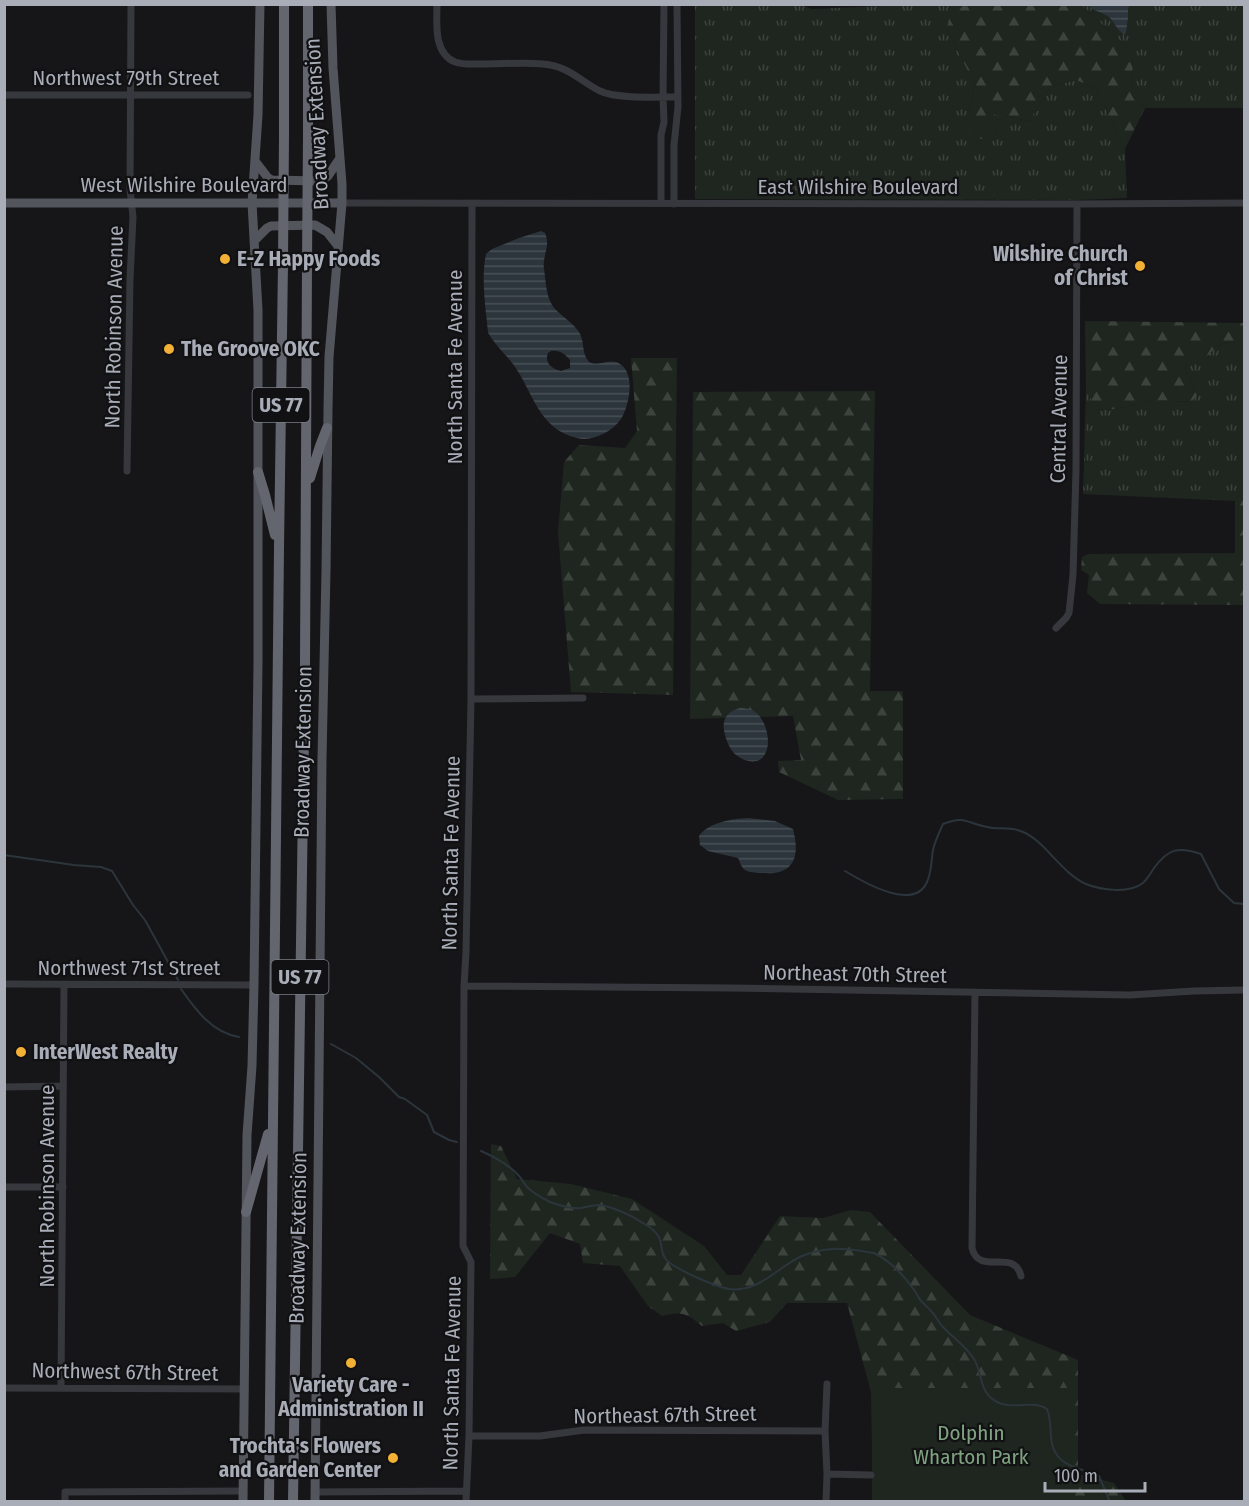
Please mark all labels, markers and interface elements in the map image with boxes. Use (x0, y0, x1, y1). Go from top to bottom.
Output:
street label: Broadway Extension (300, 38, 334, 210)
street label: Northwest 79th Street (33, 65, 220, 91)
street label: West Wilshire Boulevard (80, 172, 288, 198)
street label: East Wilshire Boulevard (757, 174, 959, 200)
street label: North Robinson Avenue (99, 225, 129, 429)
place label: Wilshire Church of Christ (993, 241, 1129, 291)
place label: E-Z Happy Foods (237, 246, 380, 272)
marker: E-Z Happy Foods (218, 252, 232, 266)
marker: Wilshire Church of Christ (1133, 259, 1147, 273)
street label: North Santa Fe Avenue (442, 270, 468, 464)
place label: The Groove OKC (181, 336, 320, 362)
marker: The Groove OKC (162, 342, 176, 356)
street label: Central Avenue (1045, 354, 1073, 484)
road number: US 77 (252, 388, 310, 422)
street label: Broadway Extension (289, 666, 317, 838)
street label: North Santa Fe Avenue (436, 755, 466, 951)
street label: Northwest 71st Street (38, 955, 221, 981)
street label: Northeast 70th Street (763, 959, 947, 989)
road number: US 77 (272, 960, 328, 994)
place label: InterWest Realty (33, 1039, 179, 1065)
marker: InterWest Realty (14, 1045, 28, 1059)
street label: North Robinson Avenue (34, 1085, 60, 1287)
street label: Broadway Extension (284, 1152, 312, 1324)
street label: North Santa Fe Avenue (437, 1275, 467, 1471)
marker: Variety Care - Administration II (344, 1356, 358, 1370)
street label: Northwest 67th Street (31, 1357, 219, 1387)
place label: Variety Care - Administration II (277, 1372, 424, 1422)
street label: Northeast 67th Street (573, 1400, 757, 1430)
park label: Dolphin Wharton Park (913, 1420, 1029, 1470)
place label: Trochta's Flowers and Garden Center (219, 1433, 381, 1483)
marker: Trochta's Flowers and Garden Center (386, 1451, 400, 1465)
scale bar (1045, 1455, 1146, 1493)
text: 100 m (1054, 1465, 1098, 1487)

